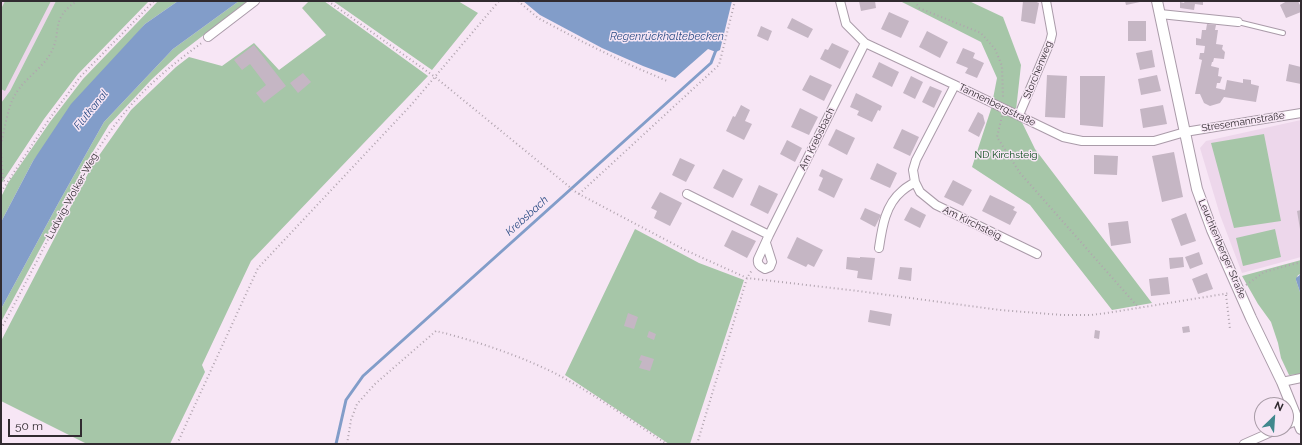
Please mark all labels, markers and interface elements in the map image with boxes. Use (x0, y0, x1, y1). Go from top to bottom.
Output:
water label: Regenrückhaltebecken (610, 30, 724, 44)
street label: Storchenweg (1021, 39, 1055, 101)
street label: Tannenbergstraße (957, 81, 1037, 129)
water label: Flutkanal (71, 88, 111, 132)
street label: Am Krebsbach (797, 106, 837, 172)
street label: Stresemannstraße (1201, 109, 1285, 135)
park label: ND Kirchsteig (974, 149, 1038, 161)
street label: Ludwig-Wolker-Weg (43, 151, 101, 241)
water label: Krebsbach (503, 193, 551, 239)
street label: Leuchtenberger Straße (1196, 197, 1248, 301)
street label: Am Kirchsteig (941, 204, 1003, 242)
north arrow (1254, 397, 1294, 437)
text: N (1272, 399, 1285, 414)
scale bar (10, 411, 84, 437)
text: 50 m (15, 419, 43, 433)

